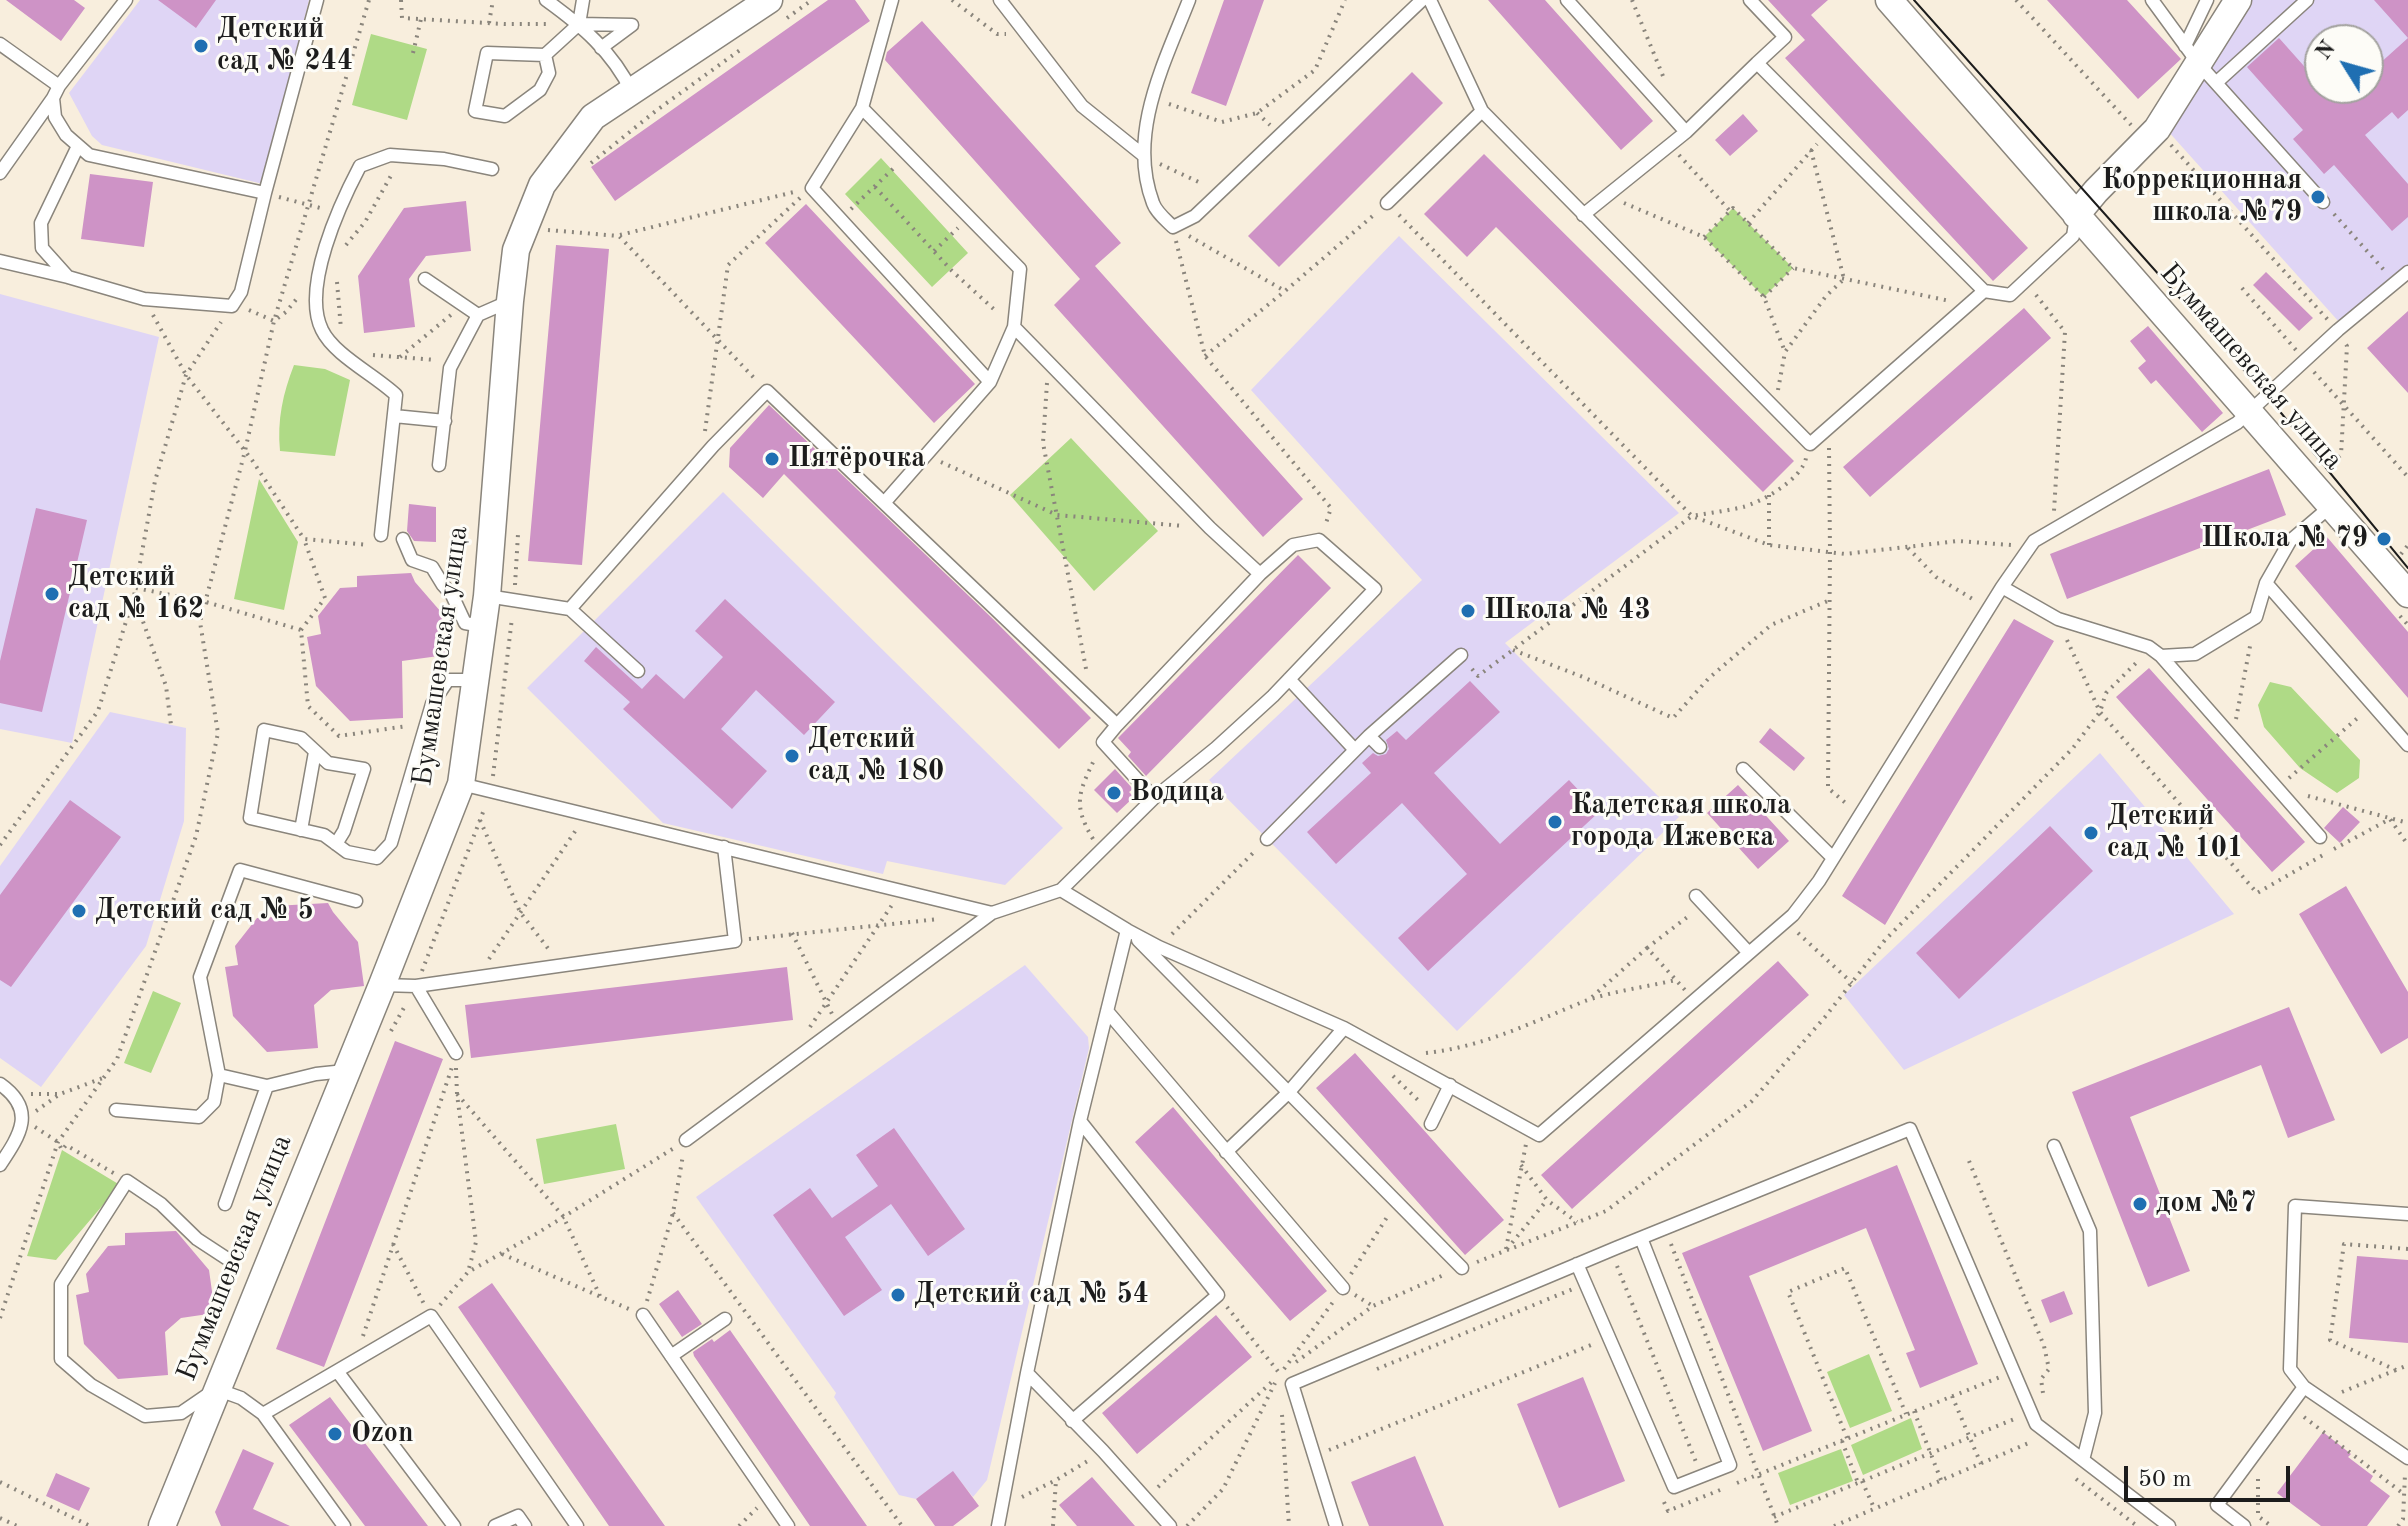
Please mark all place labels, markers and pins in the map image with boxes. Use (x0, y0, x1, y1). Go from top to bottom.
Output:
place label: Детский сад № 244 (217, 13, 353, 79)
marker: Детский сад № 244 (192, 37, 210, 55)
place label: Коррекционная школа №79 (2101, 164, 2302, 230)
marker: Коррекционная школа №79 (2309, 188, 2327, 206)
place label: Пятёрочка (788, 442, 925, 476)
marker: Пятёрочка (763, 450, 781, 468)
place label: Школа № 79 (2201, 522, 2368, 556)
marker: Школа № 79 (2375, 530, 2393, 548)
place label: Детский сад № 162 (68, 561, 204, 627)
marker: Детский сад № 162 (43, 585, 61, 603)
place label: Школа № 43 (1484, 594, 1651, 628)
marker: Школа № 43 (1459, 602, 1477, 620)
place label: Детский сад № 180 (808, 723, 944, 789)
marker: Детский сад № 180 (783, 747, 801, 765)
place label: Водица (1130, 776, 1224, 810)
marker: Водица (1105, 784, 1123, 802)
place label: Кадетская школа города Ижевска (1571, 789, 1791, 855)
place label: Детский сад № 101 (2107, 800, 2243, 866)
marker: Кадетская школа города Ижевска (1546, 813, 1564, 831)
marker: Детский сад № 101 (2082, 824, 2100, 842)
place label: Детский сад № 5 (95, 894, 314, 928)
marker: Детский сад № 5 (70, 902, 88, 920)
place label: дом №7 (2156, 1187, 2257, 1221)
marker: дом №7 (2131, 1195, 2149, 1213)
place label: Детский сад № 54 (914, 1278, 1149, 1312)
marker: Детский сад № 54 (889, 1286, 907, 1304)
place label: Ozon (351, 1417, 413, 1451)
marker: Ozon (326, 1425, 344, 1443)

